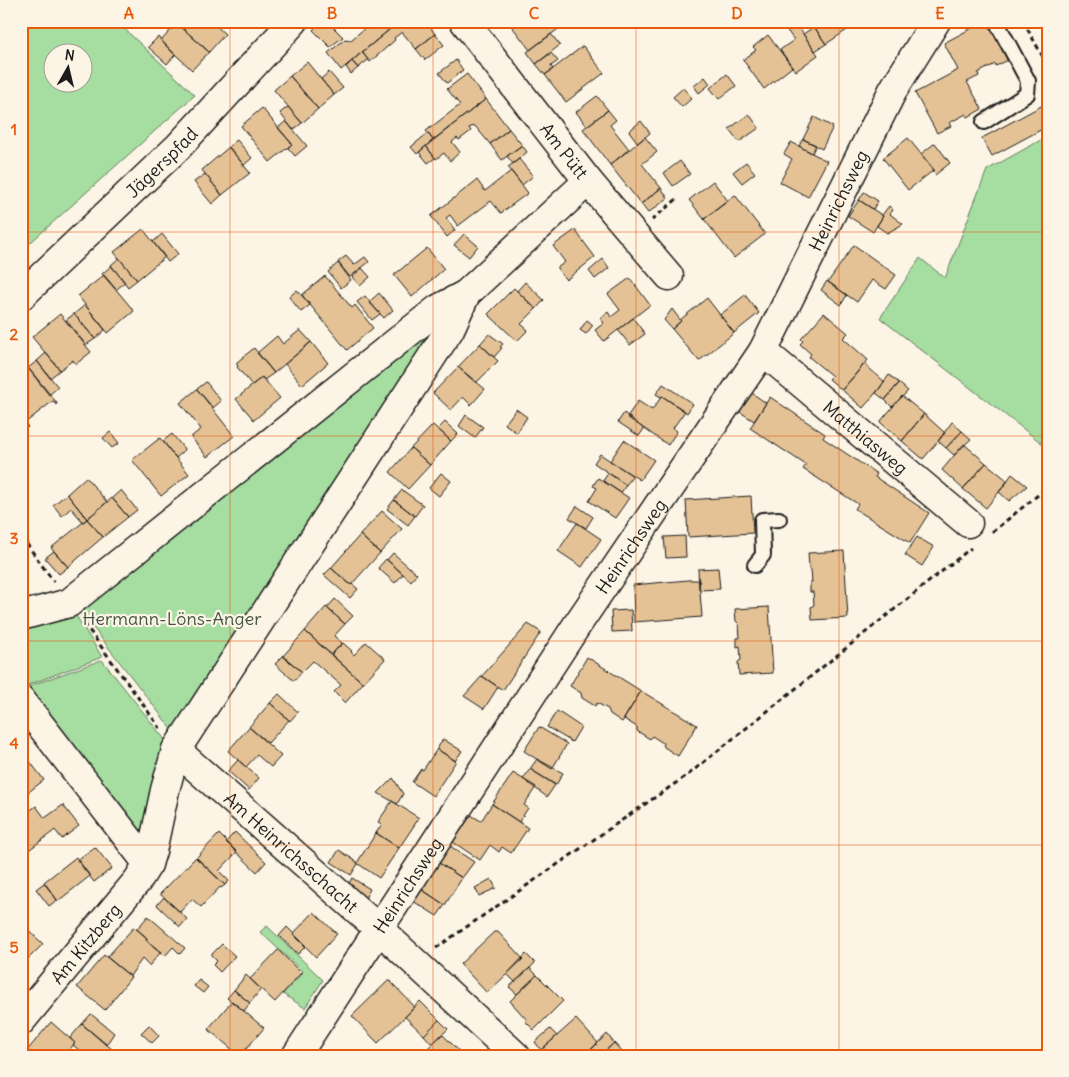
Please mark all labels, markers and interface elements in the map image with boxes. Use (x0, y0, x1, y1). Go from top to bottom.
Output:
text: A (124, 3, 134, 23)
text: B (327, 3, 338, 23)
text: C (529, 3, 540, 23)
text: D (731, 3, 743, 23)
text: E (935, 3, 945, 23)
north arrow (42, 42, 92, 92)
text: N (64, 46, 76, 65)
street label: Am Pütt (535, 118, 594, 183)
text: 1 (11, 119, 17, 139)
street label: Jägerspfad (121, 122, 202, 202)
street label: Heinrichsweg (803, 146, 873, 255)
text: 2 (10, 324, 19, 344)
street label: Matthiasweg (819, 395, 913, 479)
street label: Heinrichsweg (590, 494, 671, 598)
text: 3 (9, 528, 19, 548)
park label: Hermann-Löns-Anger (82, 607, 262, 630)
text: 4 (9, 733, 19, 753)
street label: Am Heinrichsschacht (220, 787, 363, 917)
street label: Heinrichsweg (368, 833, 447, 937)
street label: Am Kitzberg (45, 898, 126, 988)
text: 5 (9, 937, 19, 957)

